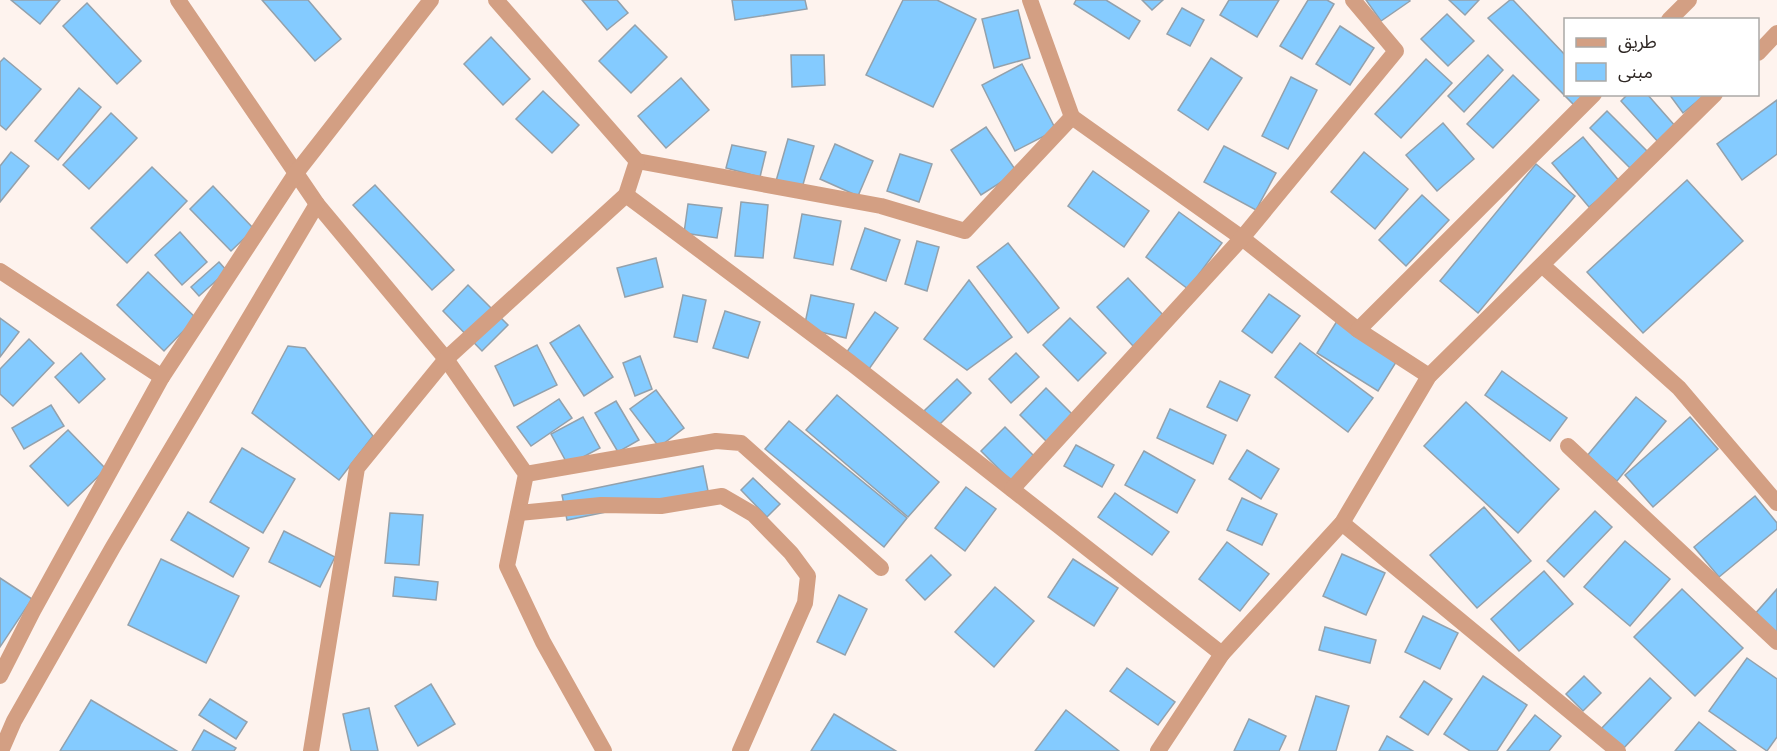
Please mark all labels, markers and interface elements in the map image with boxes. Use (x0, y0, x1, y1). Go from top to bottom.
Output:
legend (1564, 18, 1759, 96)
text: طريق (1618, 32, 1657, 55)
text: مبنى (1618, 62, 1653, 85)

